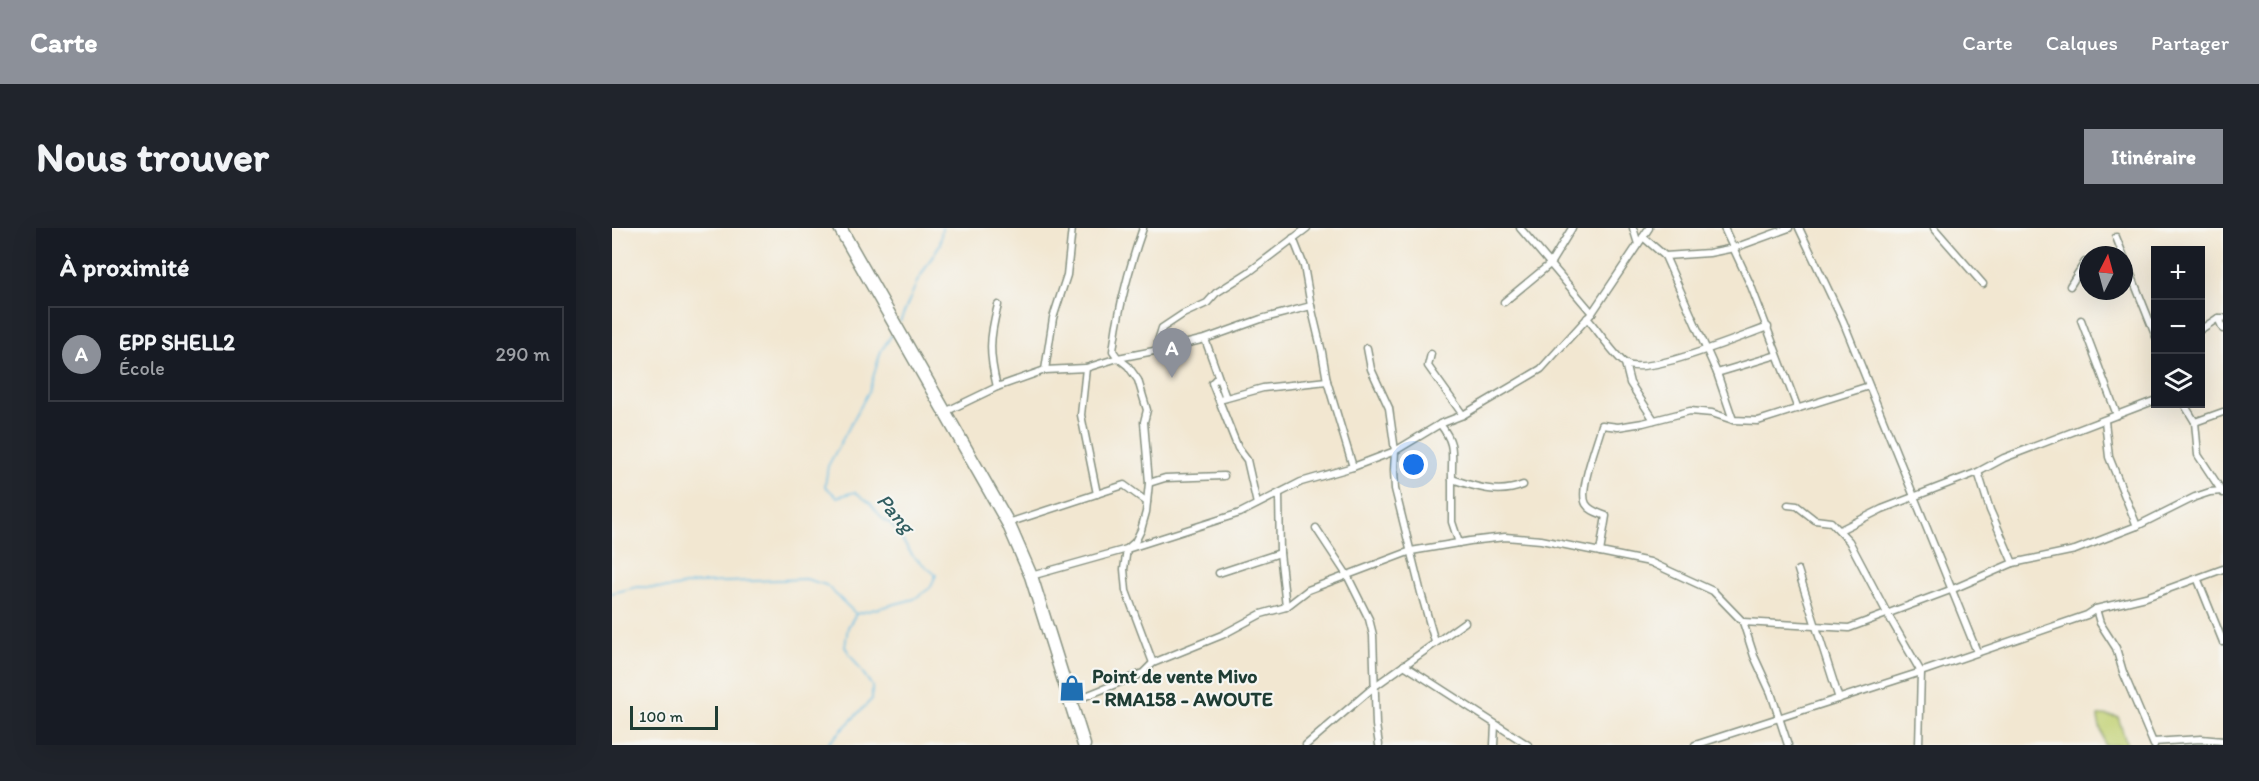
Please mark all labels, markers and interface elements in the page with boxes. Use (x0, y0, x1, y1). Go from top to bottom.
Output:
text: Carte (30, 25, 97, 59)
text: Carte (1962, 30, 2013, 55)
text: Calques (2046, 30, 2118, 55)
text: Partager (2151, 30, 2229, 55)
button: Itinéraire (2084, 129, 2223, 184)
text: Nous trouver (36, 131, 269, 182)
north arrow (2079, 246, 2133, 300)
map controls (2151, 246, 2205, 408)
button: + (2151, 246, 2205, 300)
text: À proximité (60, 251, 189, 283)
button: − (2151, 300, 2205, 354)
pin: A (1152, 328, 1192, 378)
text: EPP SHELL2 (119, 329, 235, 356)
text: A (75, 342, 88, 366)
text: 290 m (495, 342, 550, 366)
button: layers (2151, 354, 2205, 408)
text: École (119, 356, 165, 380)
your location (1399, 450, 1428, 479)
water label: Pang (872, 488, 922, 540)
place label: Point de vente Mivo - RMA158 - AWOUTE (1092, 664, 1273, 711)
shop icon: Point de vente Mivo - RMA158 - AWOUTE (1057, 673, 1087, 703)
scale bar (630, 703, 718, 730)
text: 100 m (639, 707, 683, 726)

